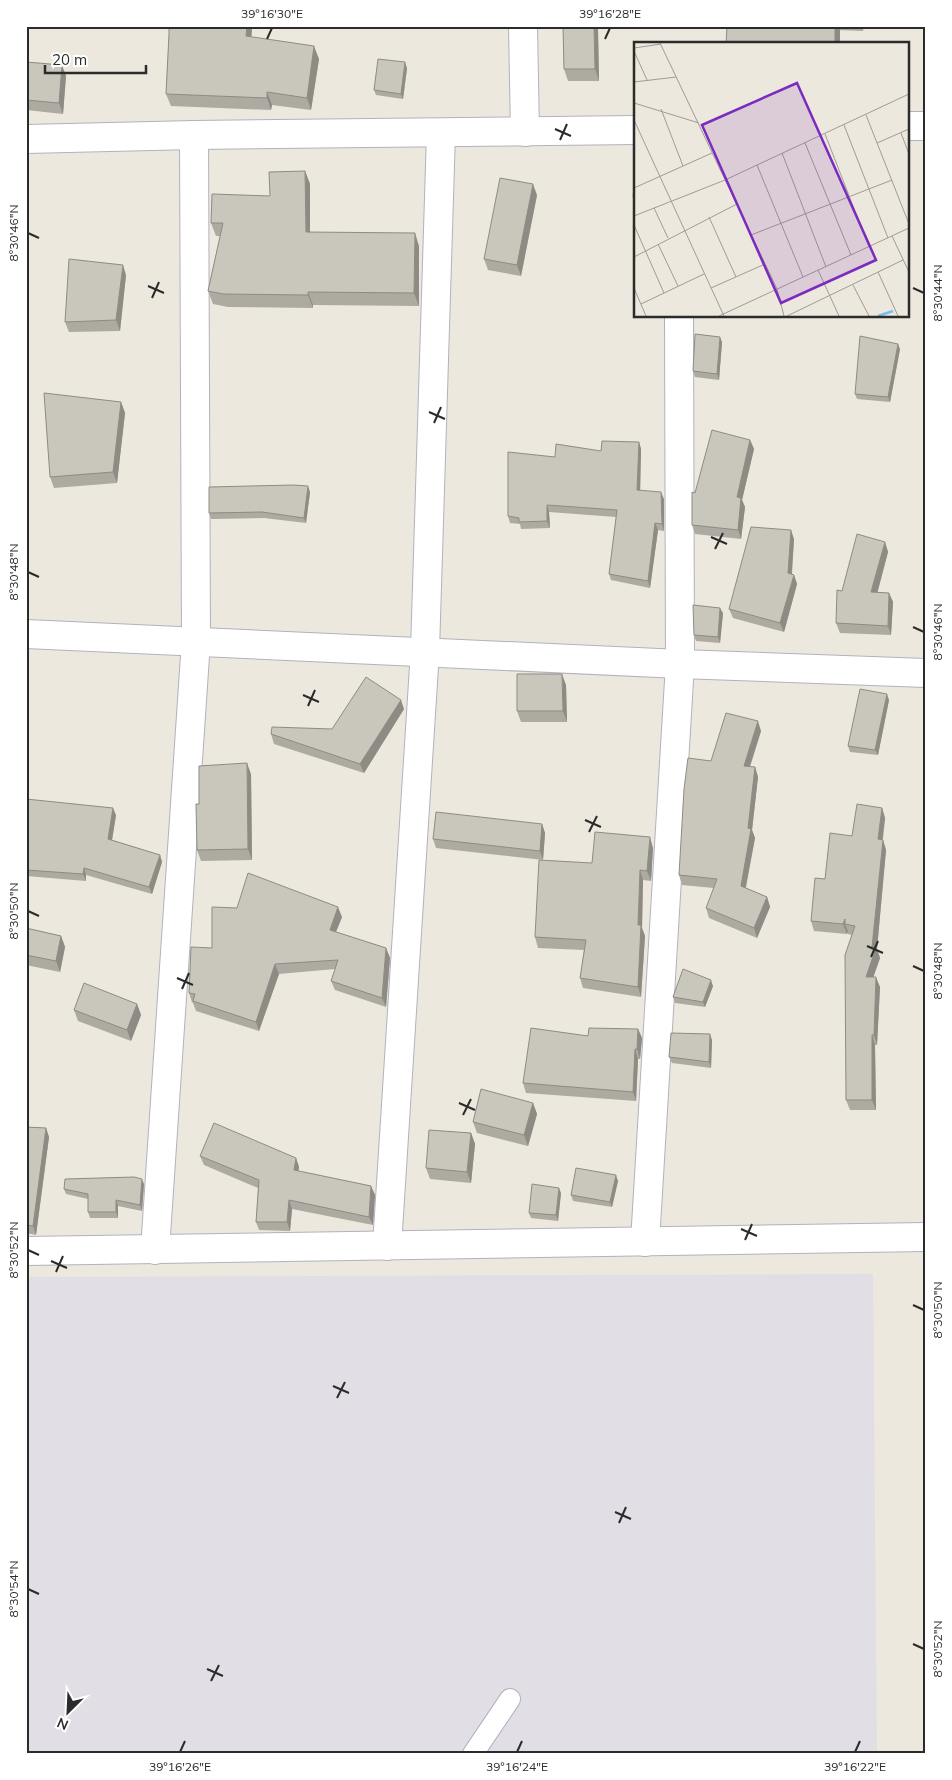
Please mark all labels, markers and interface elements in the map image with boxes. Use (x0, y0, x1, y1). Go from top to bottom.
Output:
text: 39°16'30"E (241, 6, 303, 21)
text: 39°16'28"E (579, 6, 641, 21)
scale bar (45, 42, 146, 74)
inset map (634, 42, 910, 318)
text: 20 m (52, 50, 87, 69)
text: 8°30'46"N (6, 205, 21, 261)
text: 8°30'44"N (930, 265, 945, 321)
text: 8°30'48"N (6, 544, 21, 600)
text: 8°30'46"N (930, 604, 945, 660)
text: 8°30'50"N (6, 883, 21, 939)
text: 8°30'48"N (930, 943, 945, 999)
text: 8°30'52"N (6, 1222, 21, 1278)
text: 8°30'50"N (930, 1282, 945, 1338)
text: 8°30'54"N (6, 1561, 21, 1617)
text: 8°30'52"N (930, 1621, 945, 1677)
north arrow (42, 1688, 92, 1738)
text: N (54, 1714, 71, 1734)
text: 39°16'26"E (149, 1759, 211, 1774)
text: 39°16'24"E (486, 1759, 548, 1774)
text: 39°16'22"E (824, 1759, 886, 1774)

